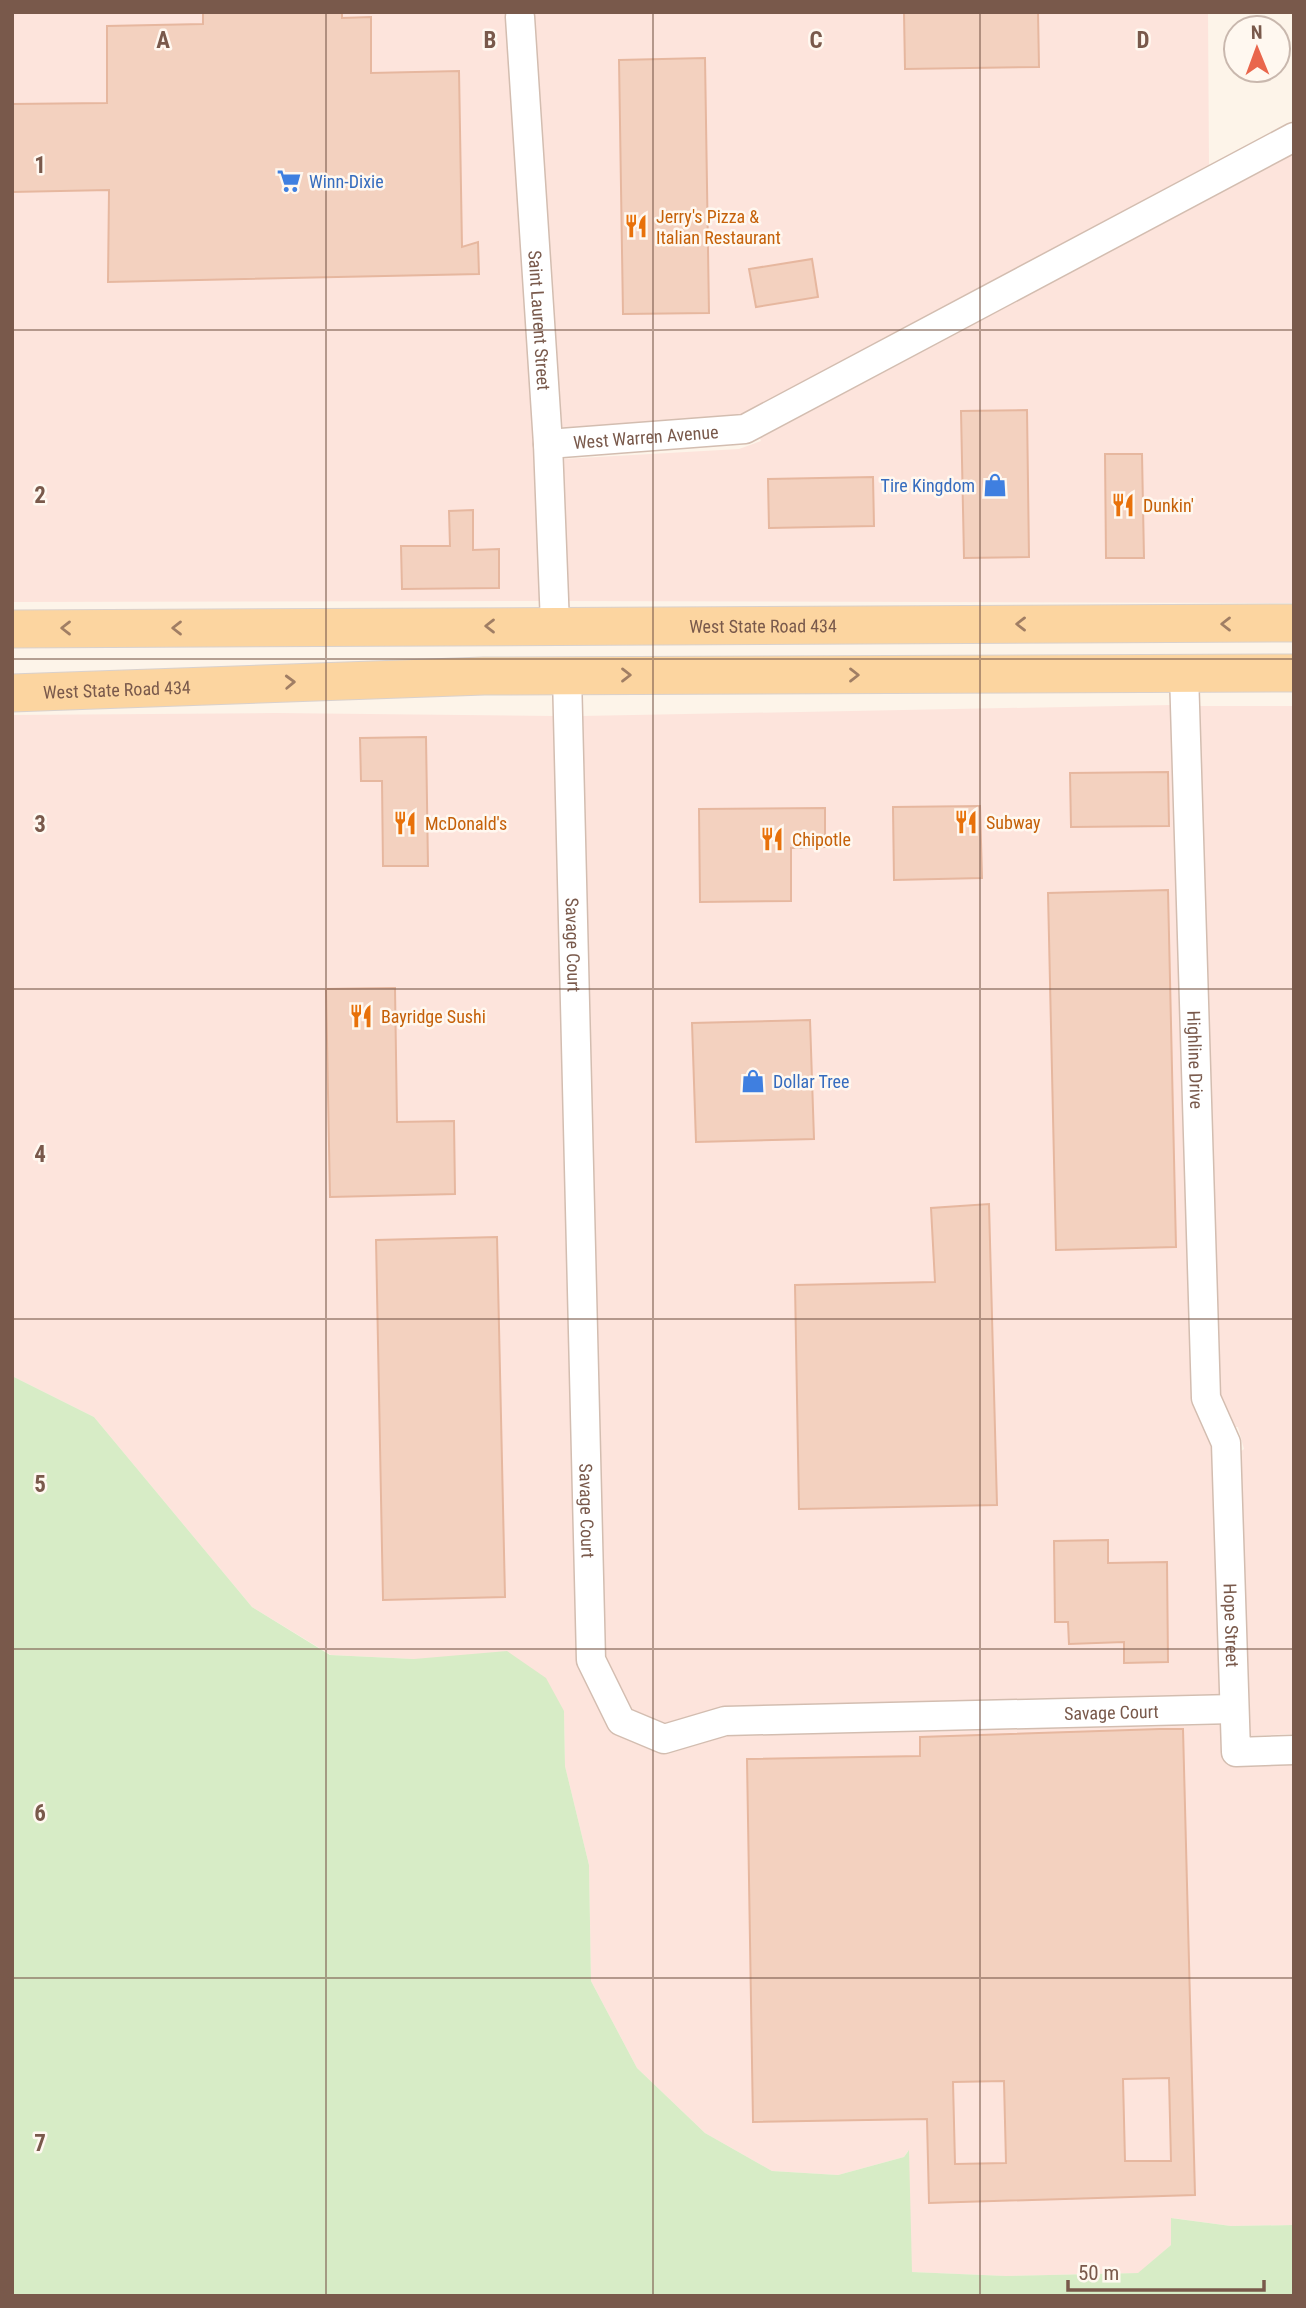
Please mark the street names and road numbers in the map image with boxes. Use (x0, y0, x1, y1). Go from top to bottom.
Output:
street label: Saint Laurent Street (525, 250, 555, 391)
street label: West Warren Avenue (572, 421, 719, 453)
street label: West State Road 434 (689, 615, 837, 636)
street label: West State Road 434 (43, 676, 191, 702)
street label: Savage Court (562, 897, 585, 993)
street label: Highline Drive (1184, 1010, 1208, 1109)
street label: Savage Court (576, 1463, 599, 1558)
street label: Hope Street (1220, 1583, 1244, 1668)
street label: Savage Court (1064, 1700, 1159, 1724)

